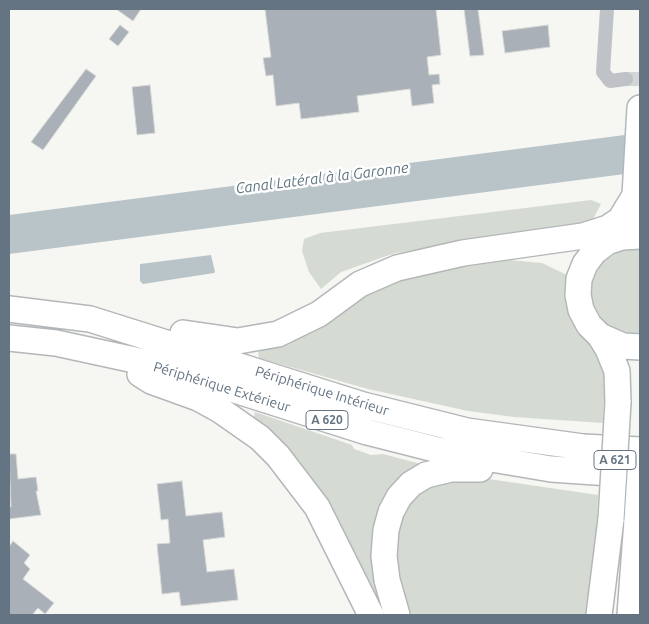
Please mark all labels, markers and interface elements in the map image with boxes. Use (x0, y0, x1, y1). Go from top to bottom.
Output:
water label: Canal Latéral à la Garonne (234, 158, 410, 198)
street label: Périphérique Extérieur (152, 358, 292, 416)
street label: Périphérique Intérieur (253, 363, 391, 419)
road number: A 620 (306, 410, 348, 430)
road number: A 621 (594, 450, 636, 470)

